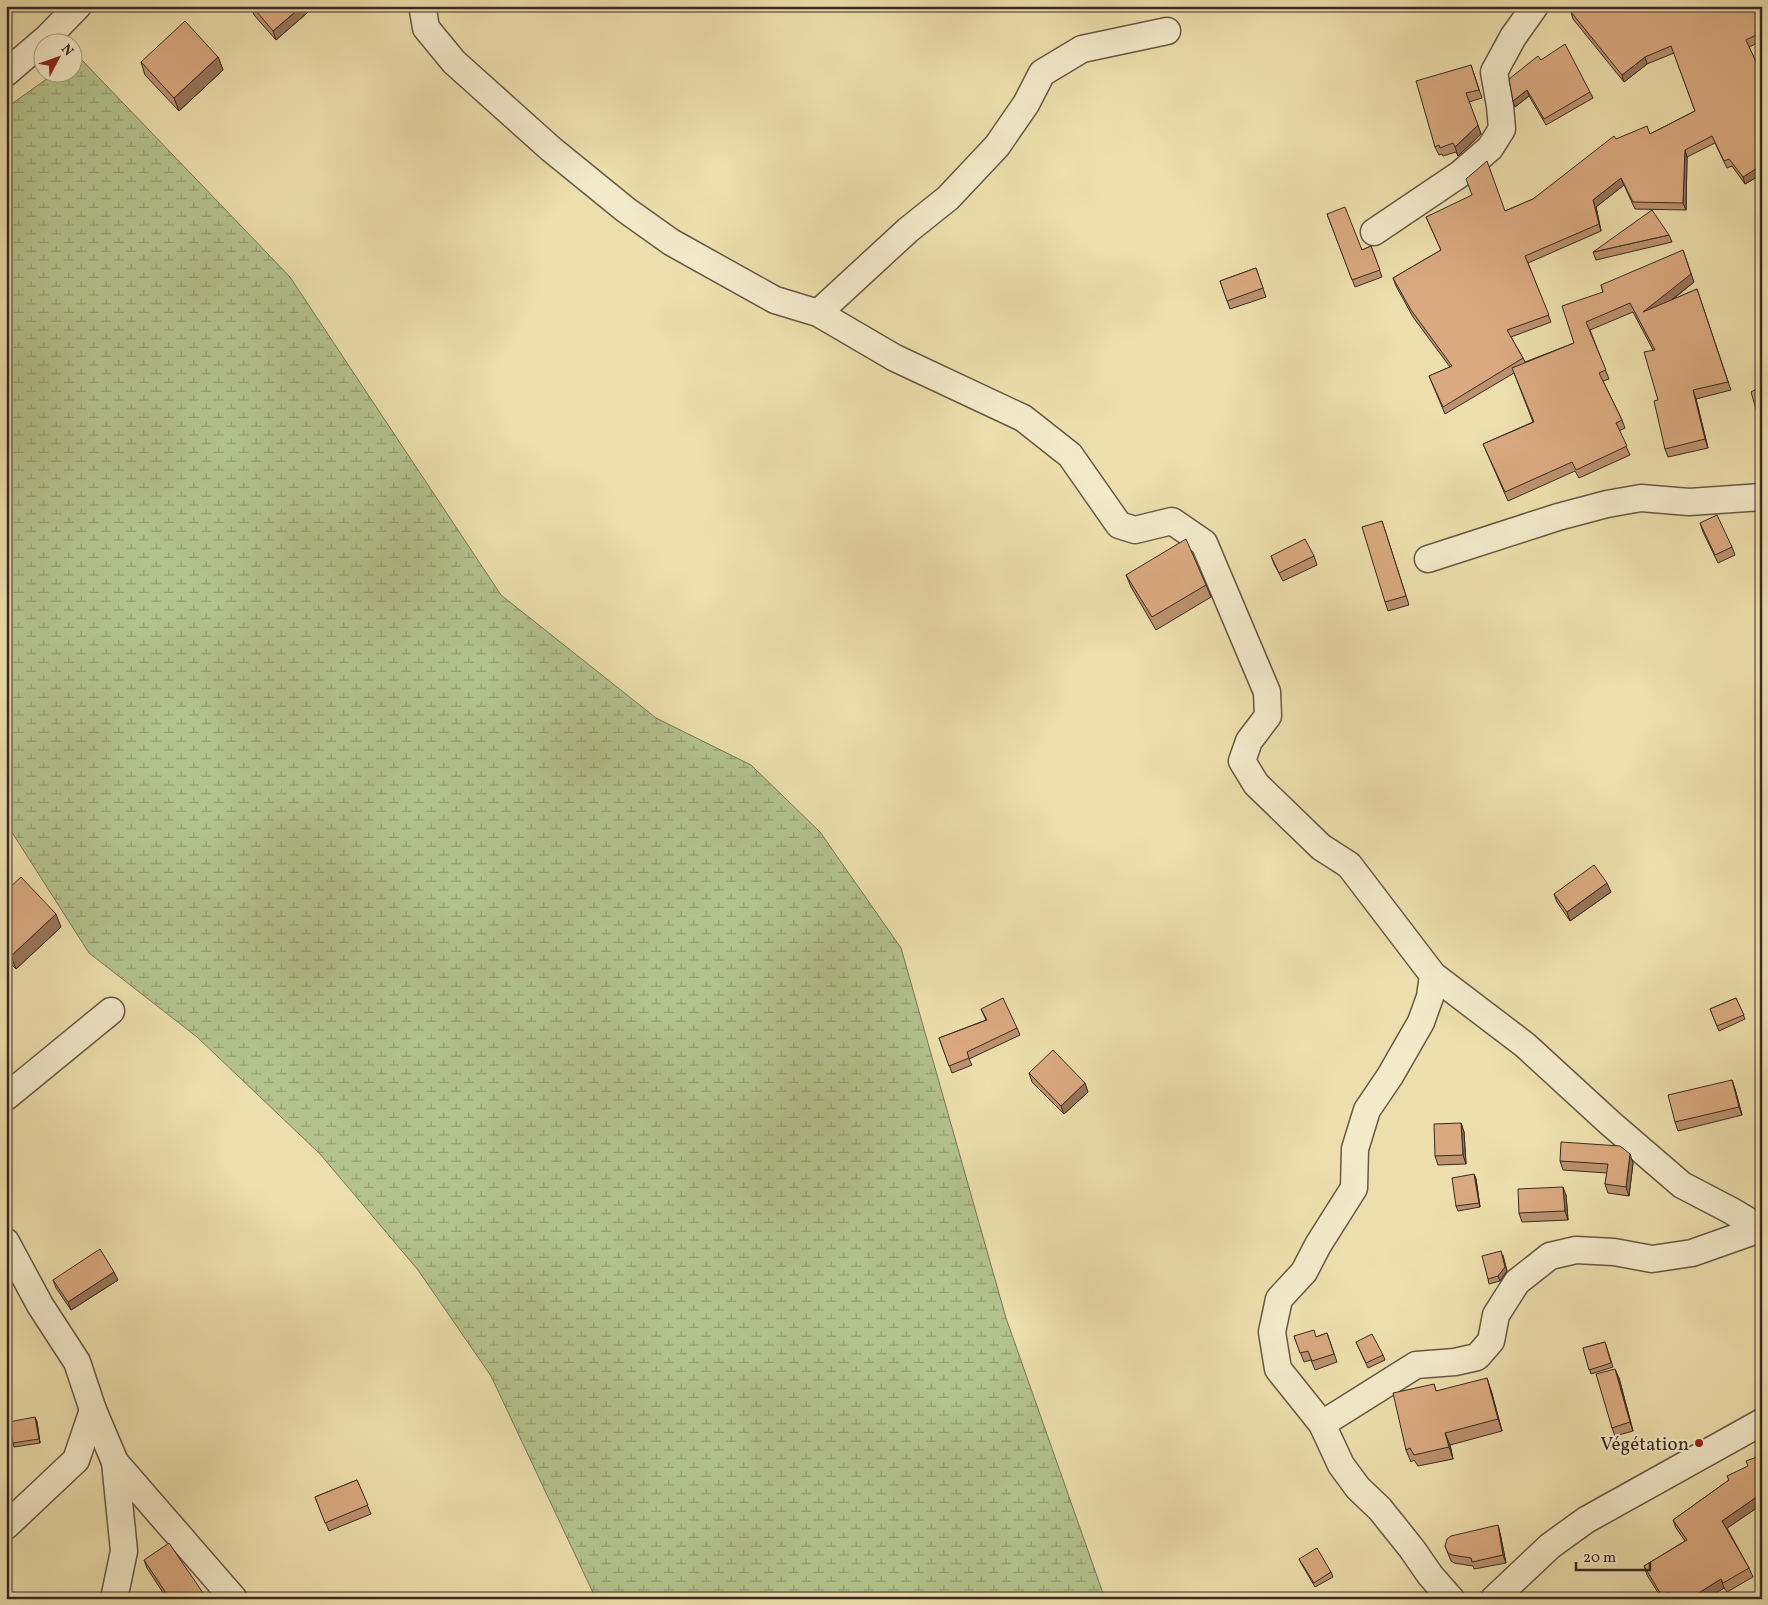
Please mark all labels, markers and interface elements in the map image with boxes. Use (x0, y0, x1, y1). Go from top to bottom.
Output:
north arrow (32, 32, 82, 82)
text: N (56, 40, 77, 61)
place label: Végétation (1600, 1432, 1689, 1458)
marker: Végétation (1693, 1437, 1705, 1449)
scale bar (1576, 1540, 1649, 1572)
text: 20 m (1583, 1548, 1616, 1569)

